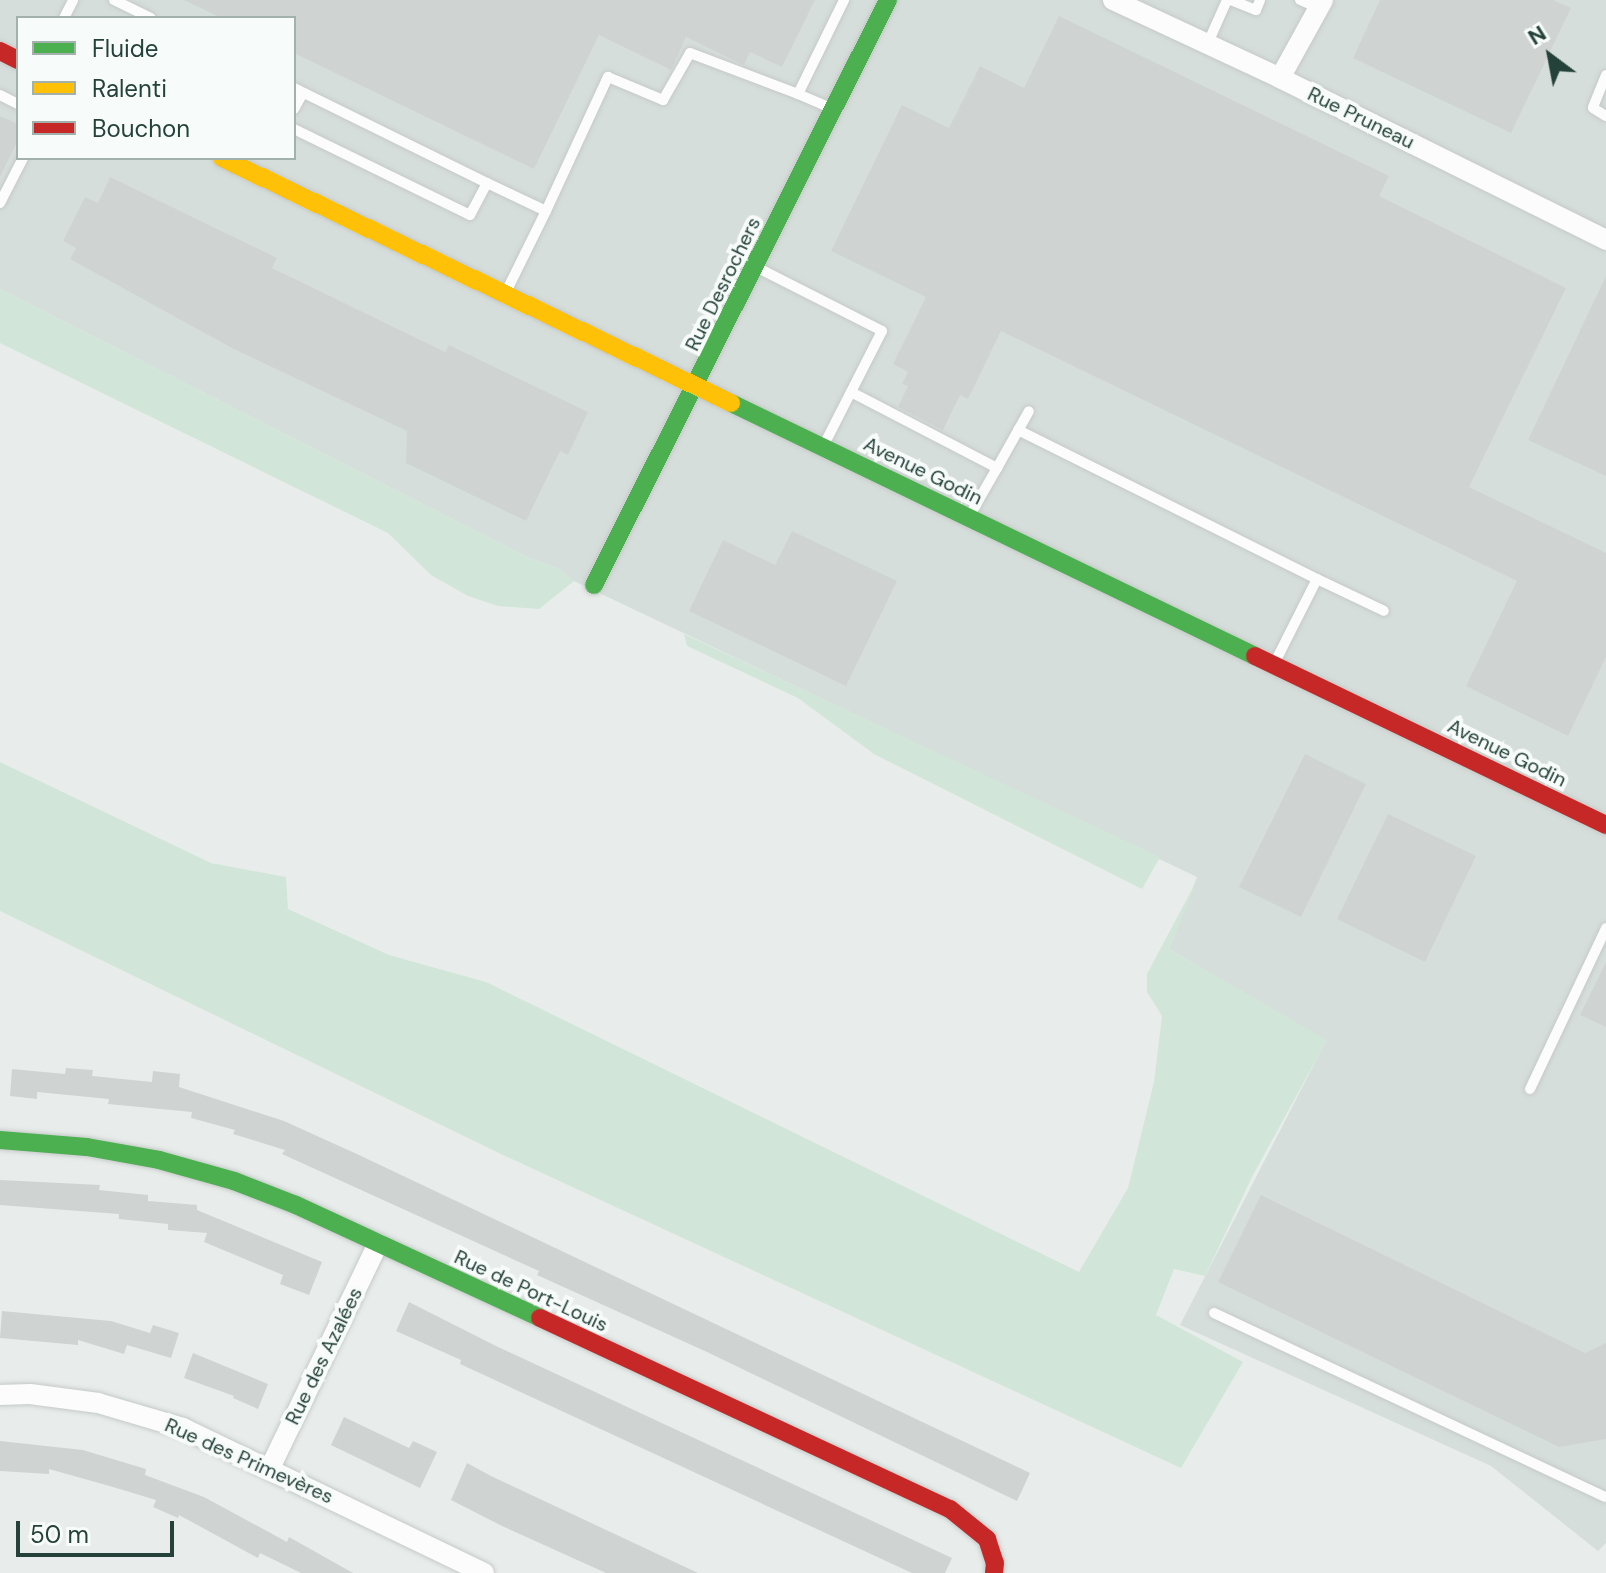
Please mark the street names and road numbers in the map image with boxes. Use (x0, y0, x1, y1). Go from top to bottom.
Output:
street label: Rue Pruneau (1304, 82, 1418, 154)
street label: Rue Desrochers (680, 213, 766, 355)
street label: Avenue Godin (860, 432, 986, 510)
street label: Avenue Godin (1444, 714, 1570, 792)
street label: Rue de Port-Louis (450, 1245, 612, 1337)
street label: Rue des Azalées (280, 1283, 368, 1429)
street label: Rue des Primevères (161, 1413, 337, 1509)

